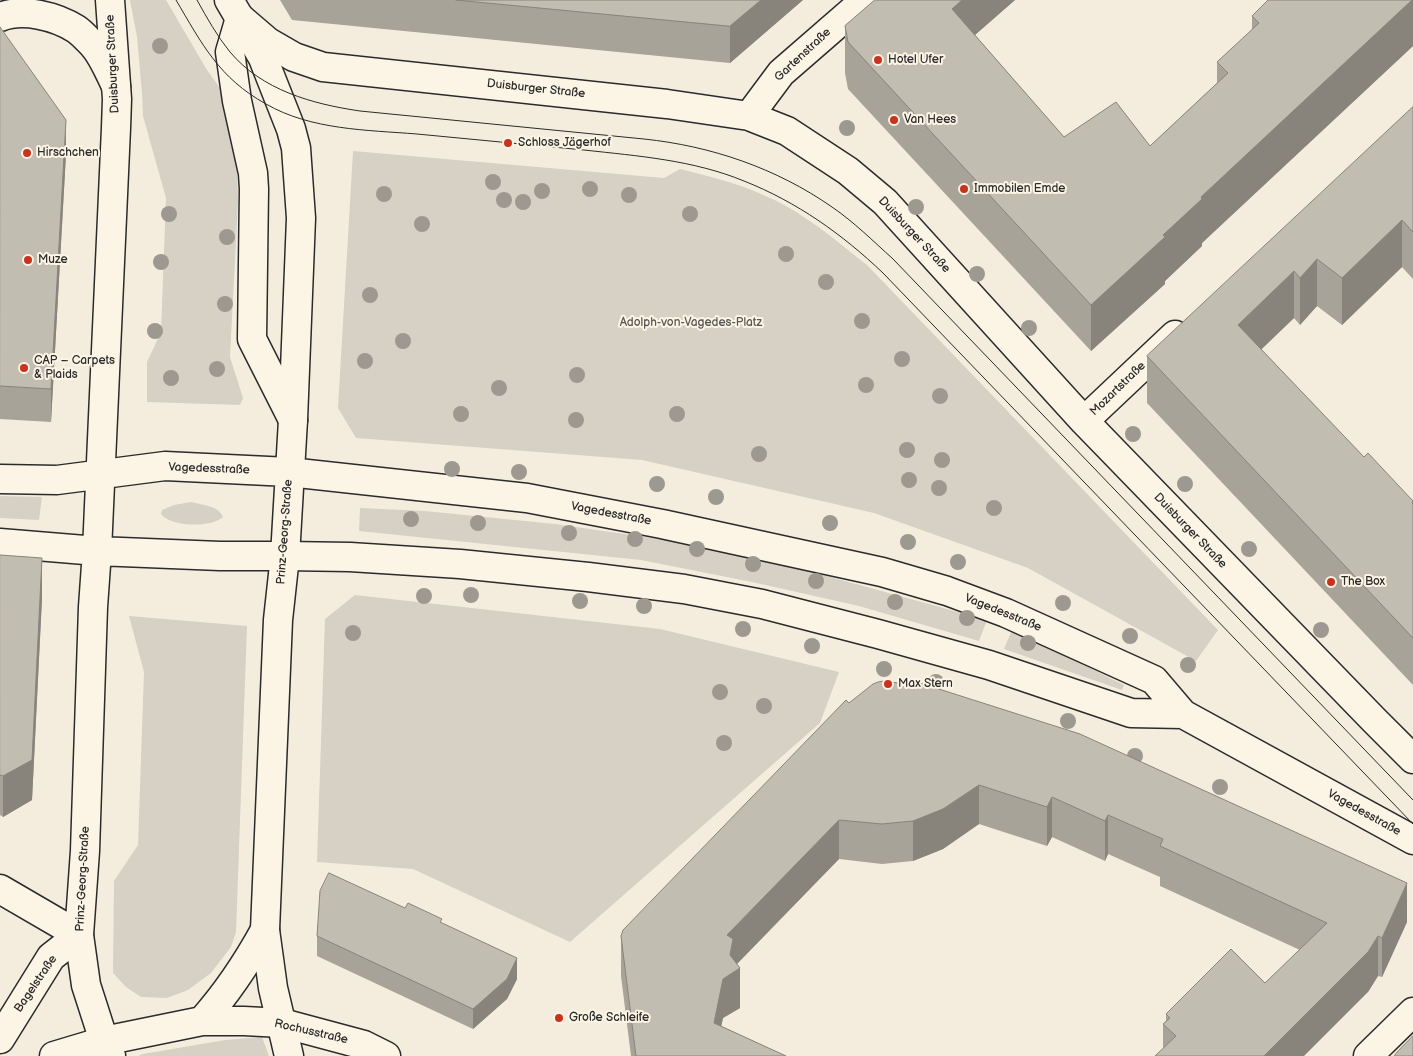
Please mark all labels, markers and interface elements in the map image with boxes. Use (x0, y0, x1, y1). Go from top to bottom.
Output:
street label: Duisburger Straße (103, 14, 123, 114)
street label: Gartenstraße (772, 25, 834, 85)
place label: Hotel Ufer (888, 53, 943, 67)
marker: Hotel Ufer (872, 54, 884, 66)
street label: Duisburger Straße (486, 77, 586, 101)
place label: Van Hees (904, 113, 956, 127)
marker: Van Hees (888, 114, 900, 126)
place label: Schloss Jägerhof (518, 136, 611, 150)
marker: Schloss Jägerhof (502, 137, 514, 149)
place label: Hirschchen (37, 146, 99, 160)
marker: Hirschchen (21, 147, 33, 159)
place label: Immobilen Emde (974, 182, 1065, 196)
marker: Immobilen Emde (958, 183, 970, 195)
street label: Duisburger Straße (875, 194, 953, 276)
place label: Muze (38, 253, 68, 267)
marker: Muze (22, 254, 34, 266)
park label: Adolph-von-Vagedes-Platz (620, 316, 762, 330)
place label: CAP – Carpets & Plaids (34, 354, 115, 382)
street label: Mozartstraße (1087, 359, 1149, 419)
marker: CAP – Carpets & Plaids (18, 362, 30, 374)
street label: Vagedesstraße (168, 460, 250, 478)
street label: Prinz-Georg-Straße (274, 479, 296, 585)
street label: Duisburger Straße (1150, 490, 1230, 572)
street label: Vagedesstraße (570, 499, 652, 529)
place label: The Box (1341, 575, 1385, 589)
marker: The Box (1325, 576, 1337, 588)
street label: Vagedesstraße (962, 591, 1044, 635)
place label: Max Stern (898, 677, 953, 691)
marker: Max Stern (882, 678, 894, 690)
street label: Vagedesstraße (1325, 787, 1403, 839)
street label: Prinz-Georg-Straße (73, 826, 93, 932)
street label: Bagelstraße (12, 953, 60, 1015)
place label: Große Schleife (569, 1011, 649, 1025)
marker: Große Schleife (553, 1012, 565, 1024)
street label: Rochusstraße (273, 1017, 349, 1047)

